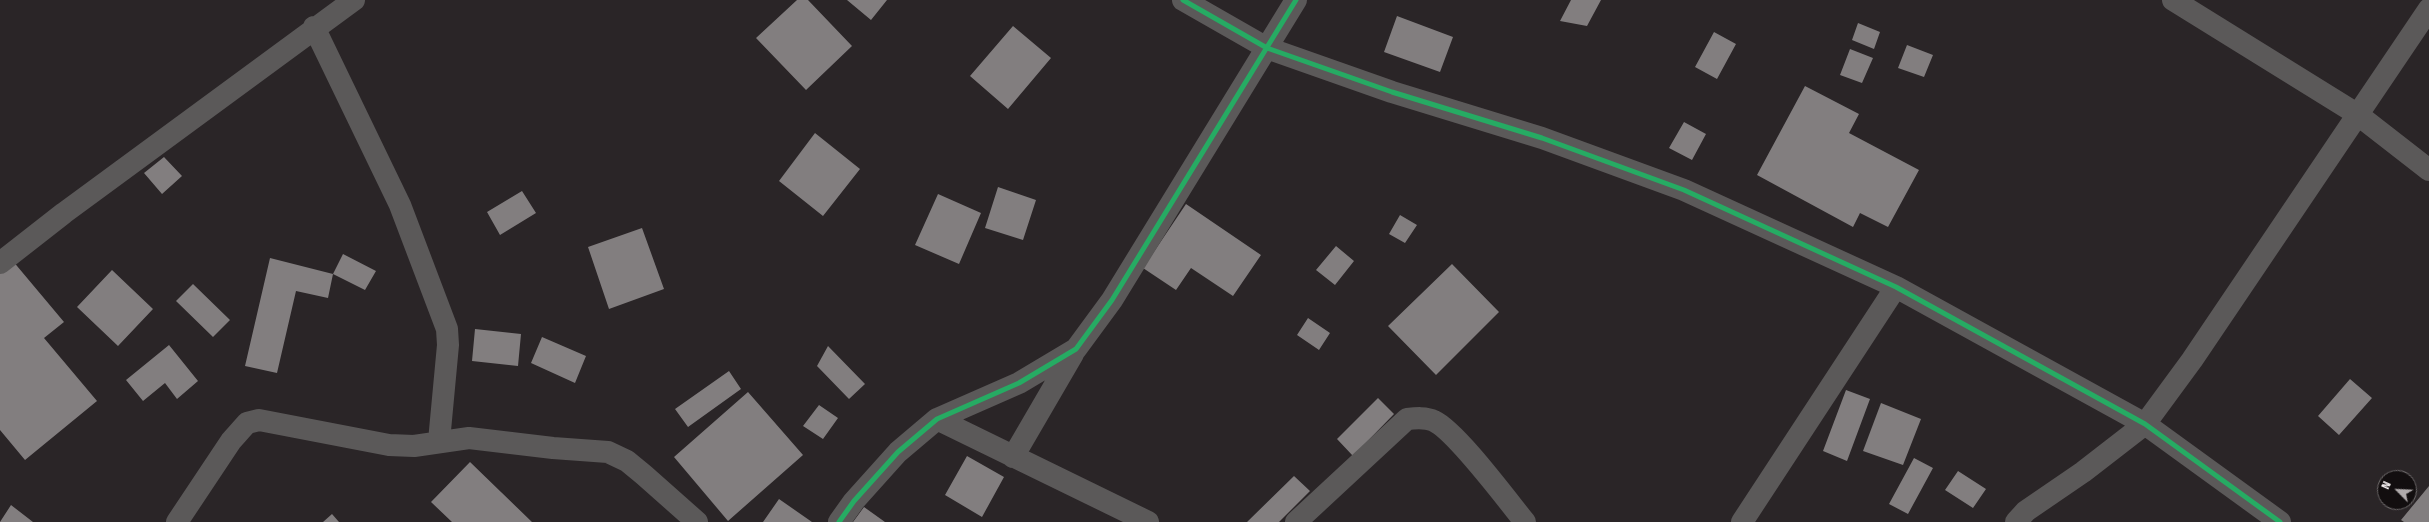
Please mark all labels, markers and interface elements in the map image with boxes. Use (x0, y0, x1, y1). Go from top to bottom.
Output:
north arrow (2377, 470, 2417, 510)
text: N (2379, 479, 2394, 491)

